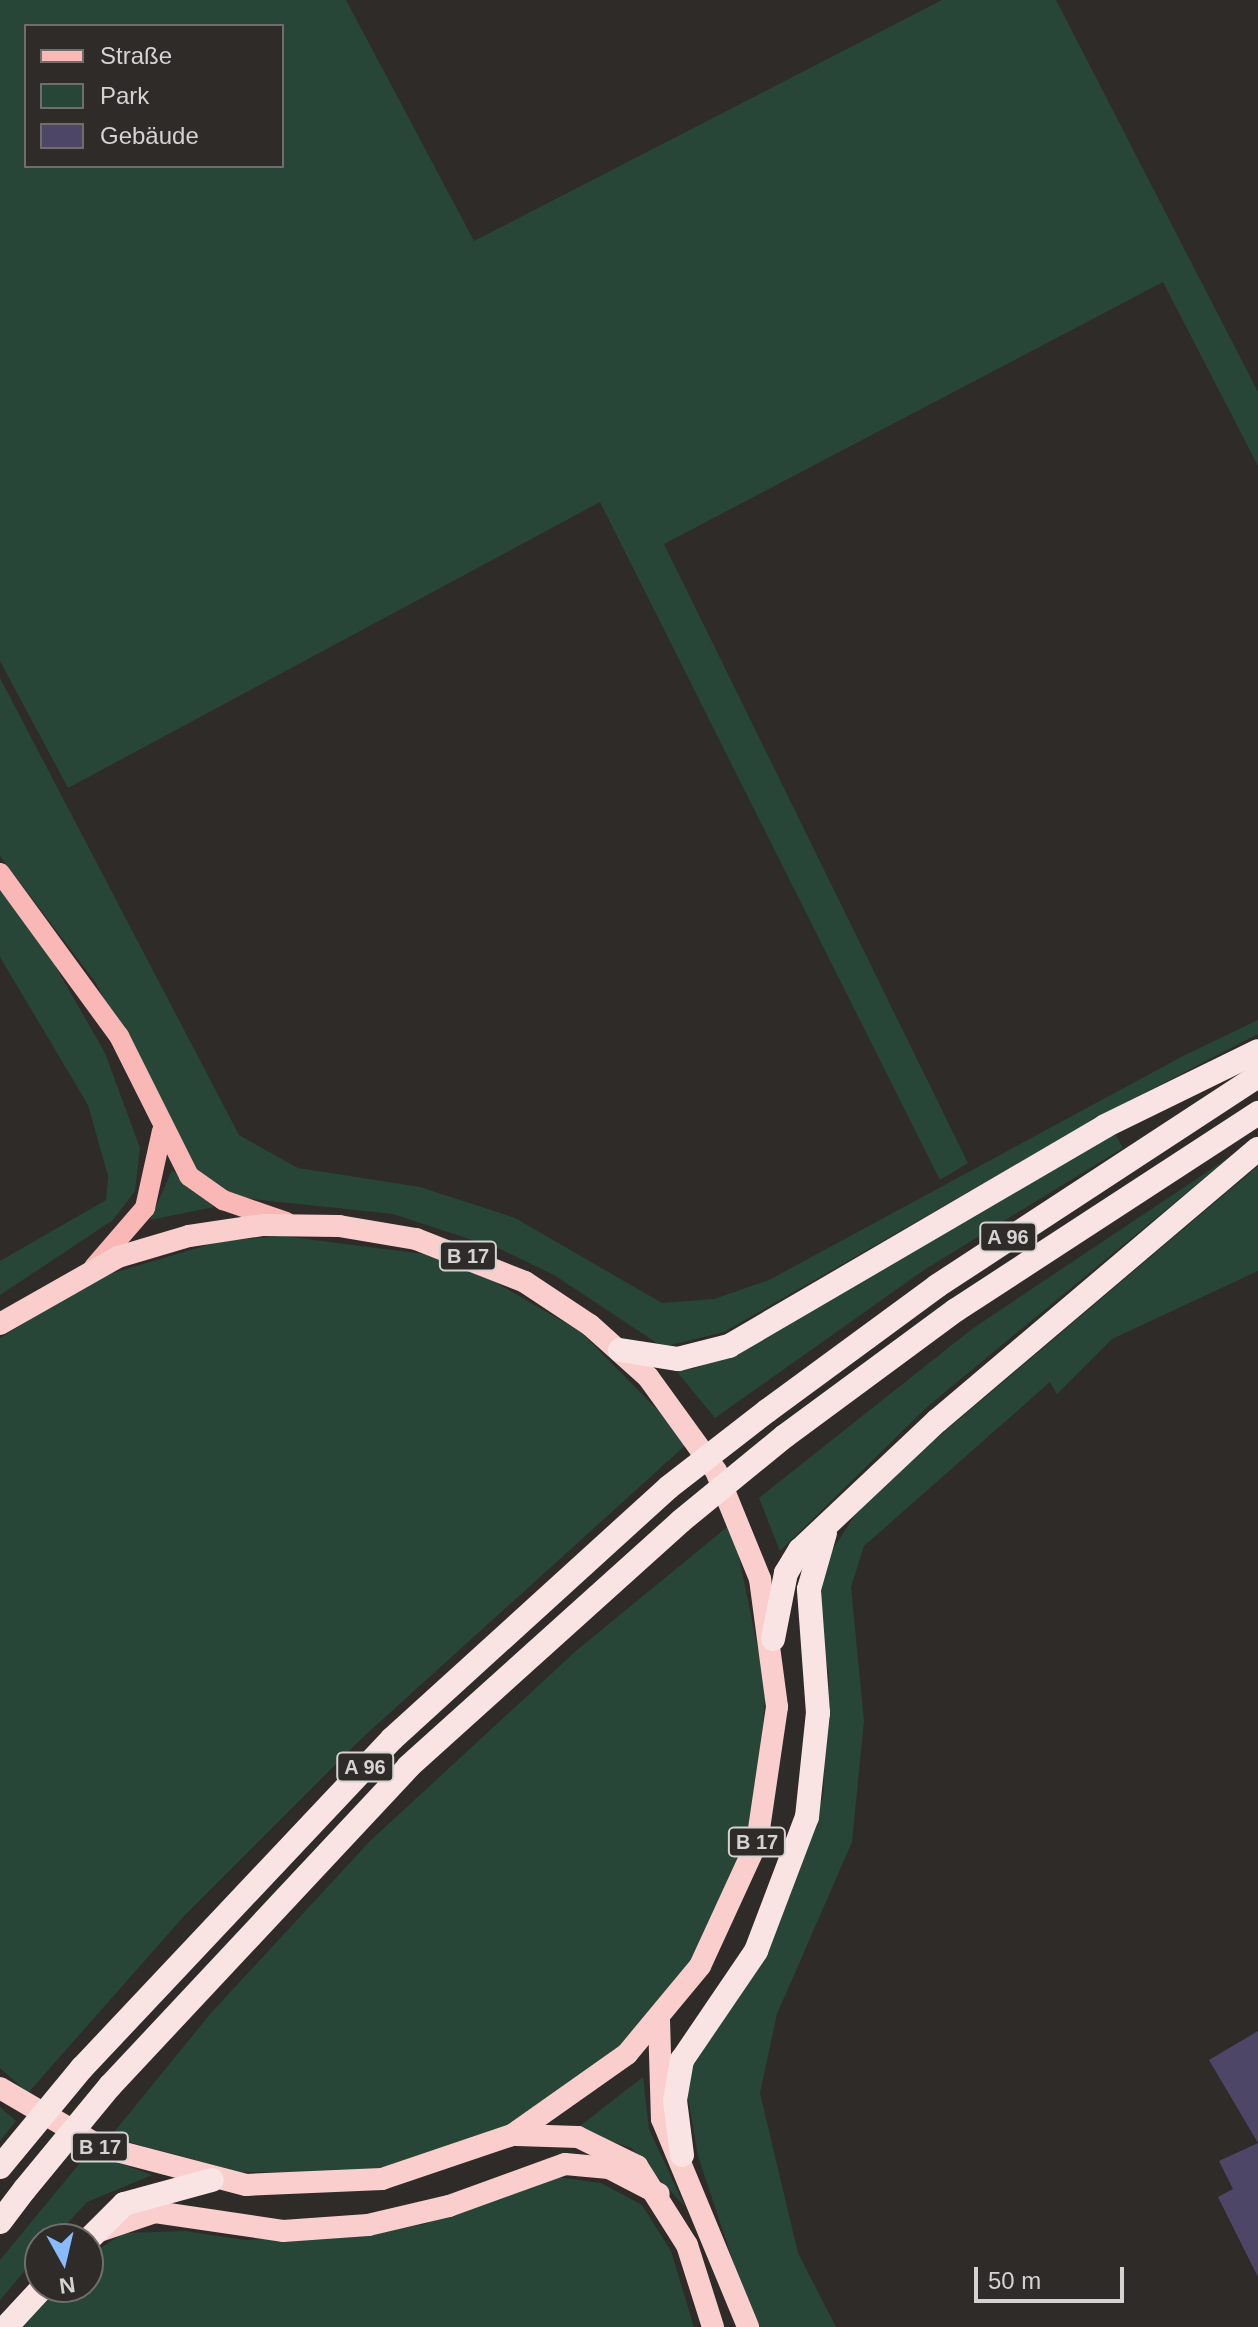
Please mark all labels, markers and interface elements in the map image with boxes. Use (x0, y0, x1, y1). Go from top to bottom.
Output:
legend (24, 24, 284, 168)
text: Straße (100, 42, 172, 69)
text: Park (100, 82, 149, 109)
text: Gebäude (100, 122, 199, 149)
road number: A 96 (978, 1221, 1038, 1253)
road number: B 17 (438, 1240, 498, 1272)
road number: A 96 (335, 1751, 395, 1783)
road number: B 17 (727, 1826, 787, 1858)
road number: B 17 (70, 2131, 130, 2163)
north arrow (24, 2223, 104, 2303)
scale bar (978, 2251, 1128, 2301)
text: 50 m (988, 2267, 1041, 2294)
text: N (58, 2272, 77, 2299)

